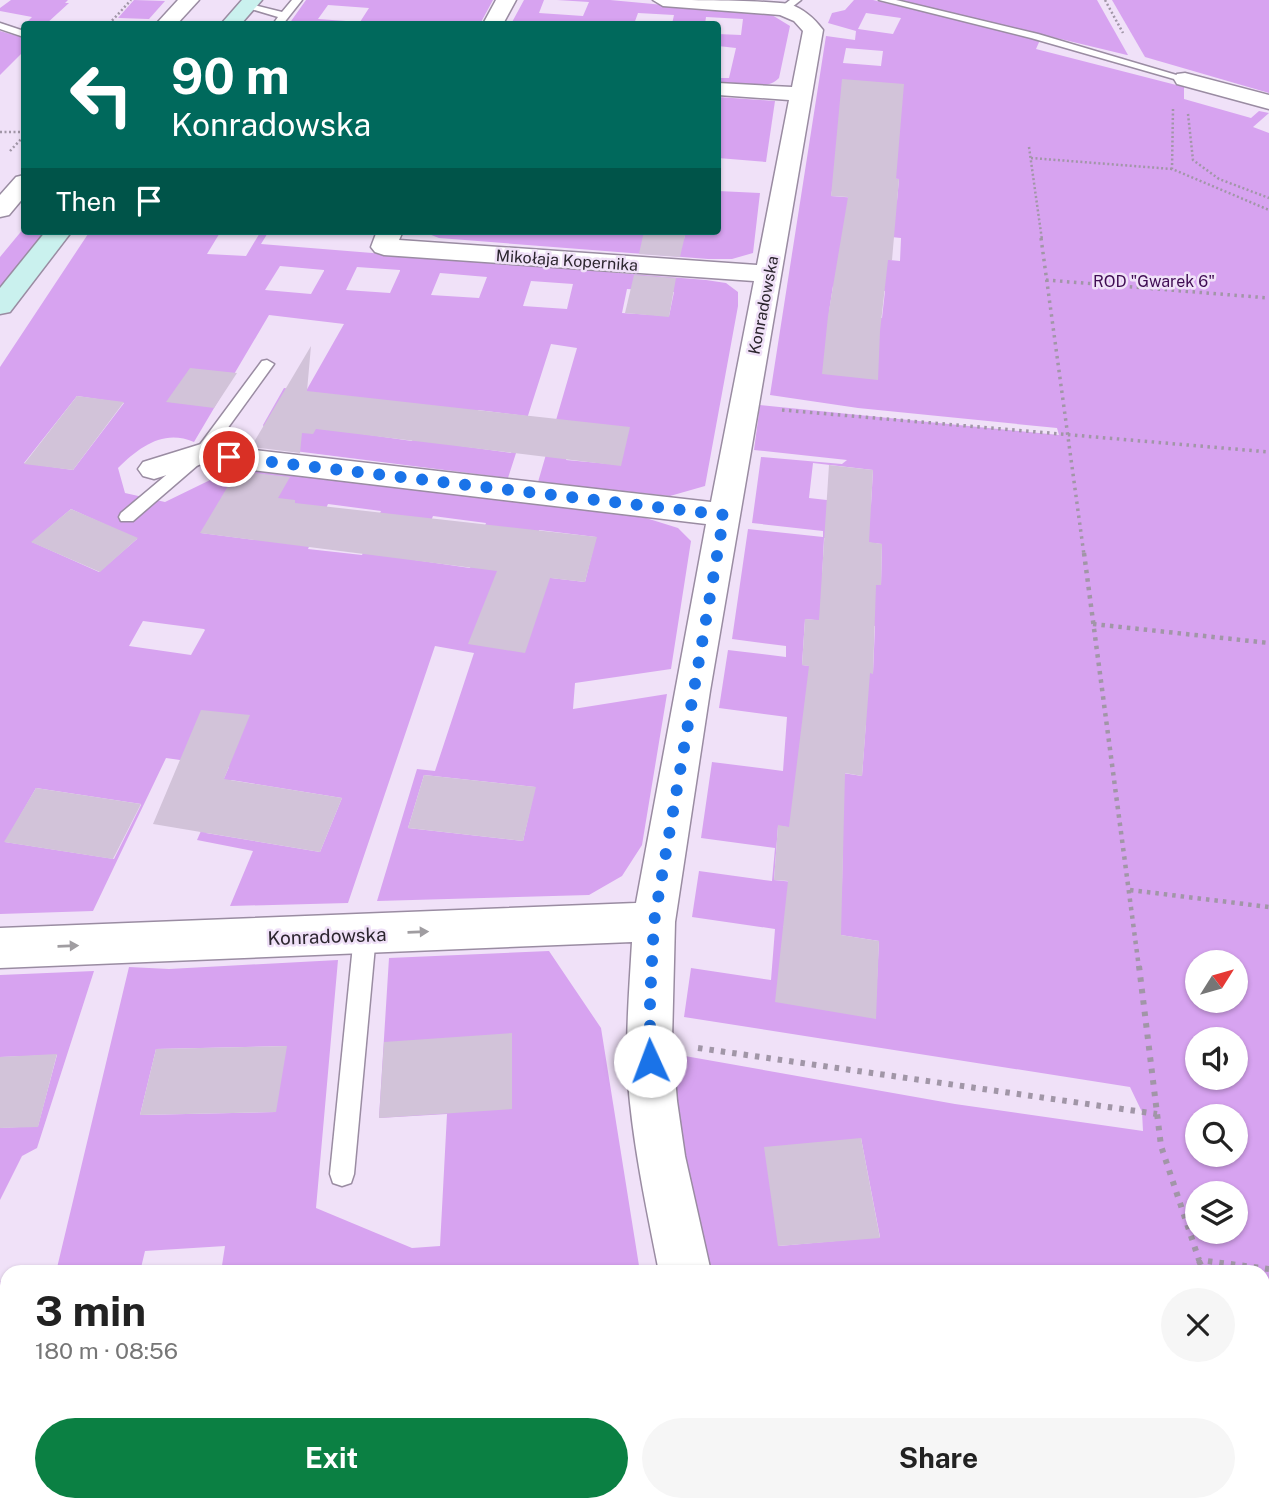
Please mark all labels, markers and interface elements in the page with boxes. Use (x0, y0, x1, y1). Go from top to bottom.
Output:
text: 90 m (171, 47, 290, 105)
icon: left (56, 49, 147, 140)
text: Konradowska (171, 106, 371, 143)
icon: arrive (130, 182, 168, 220)
text: Then (56, 186, 116, 217)
street label: Mikołaja Kopernika (495, 246, 639, 275)
street label: Konradowska (745, 254, 782, 356)
park label: ROD "Gwarek 6" (1093, 272, 1215, 291)
pin (199, 427, 259, 487)
icon: arrive (210, 438, 248, 476)
street label: Konradowska (267, 923, 387, 949)
one-way arrow (407, 927, 429, 938)
one-way arrow (57, 940, 79, 952)
north arrow (1185, 950, 1248, 1013)
map controls (1185, 950, 1248, 1244)
position arrow (613, 1024, 687, 1098)
button: sound (1185, 1027, 1248, 1090)
button: search (1185, 1104, 1248, 1167)
button: layers (1185, 1181, 1248, 1244)
text: 3 min (35, 1286, 146, 1335)
button: close (1161, 1288, 1235, 1362)
text: 180 m · 08:56 (35, 1337, 178, 1364)
button: Exit (35, 1418, 628, 1498)
button: Share (642, 1418, 1235, 1498)

